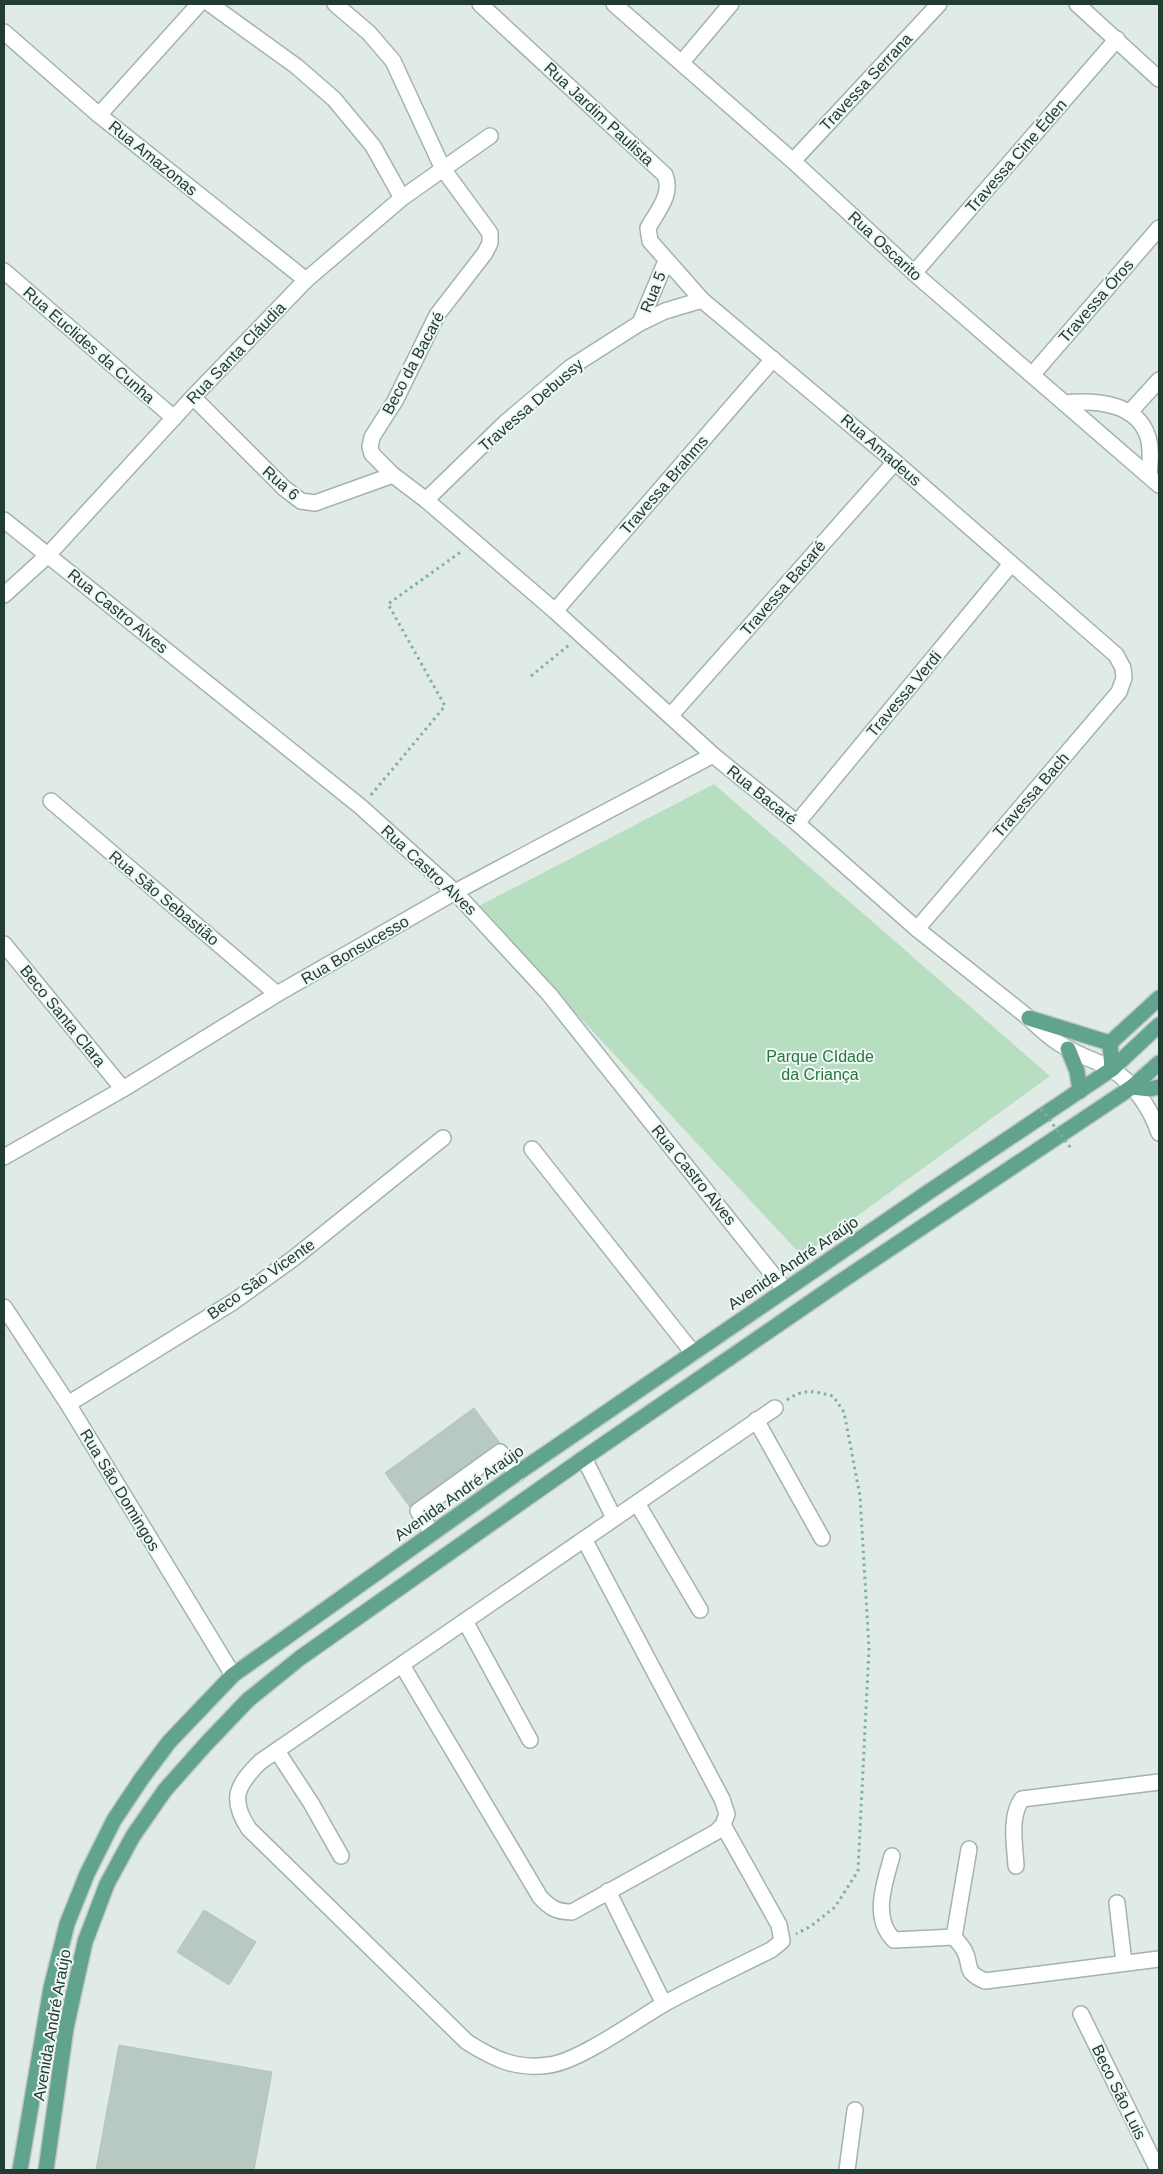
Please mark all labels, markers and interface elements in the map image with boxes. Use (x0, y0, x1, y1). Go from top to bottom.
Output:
street label: Travessa Serrana (817, 30, 915, 134)
street label: Rua Jardim Paulista (541, 59, 657, 169)
street label: Travessa Cine Éden (961, 95, 1070, 216)
street label: Rua Amazonas (105, 117, 201, 199)
street label: Rua Oscarito (845, 208, 925, 284)
street label: Travessa Óros (1055, 255, 1137, 346)
street label: Rua 5 (637, 269, 669, 315)
street label: Rua Euclides da Cunha (20, 283, 158, 407)
street label: Rua Santa Cláudia (183, 299, 289, 407)
street label: Beco da Bacaré (379, 309, 447, 417)
street label: Travessa Debussy (476, 355, 586, 455)
street label: Rua Amadeus (837, 411, 925, 489)
street label: Travessa Brahms (617, 432, 711, 538)
street label: Rua 6 (259, 463, 303, 503)
street label: Travessa Bacaré (737, 537, 829, 639)
street label: Rua Castro Alves (65, 565, 171, 657)
street label: Travessa Verdi (863, 648, 945, 740)
street label: Travessa Bach (990, 749, 1072, 841)
street label: Rua Bacaré (724, 762, 800, 828)
street label: Rua Castro Alves (378, 822, 480, 918)
street label: Rua São Sebastião (106, 847, 222, 949)
street label: Rua Bonsucesso (298, 912, 412, 988)
street label: Beco Santa Clara (17, 962, 109, 1070)
park label: Parque CIdade da Criança (766, 1048, 874, 1083)
street label: Rua Castro Alves (648, 1122, 740, 1228)
street label: Avenida André Araújo (725, 1213, 862, 1313)
street label: Beco São Vicente (204, 1236, 318, 1322)
street label: Rua São Domingos (77, 1426, 163, 1554)
street label: Avenida André Araújo (391, 1442, 527, 1544)
street label: Avenida André Araújo (30, 1948, 74, 2102)
street label: Beco São Luis (1089, 2042, 1149, 2142)

